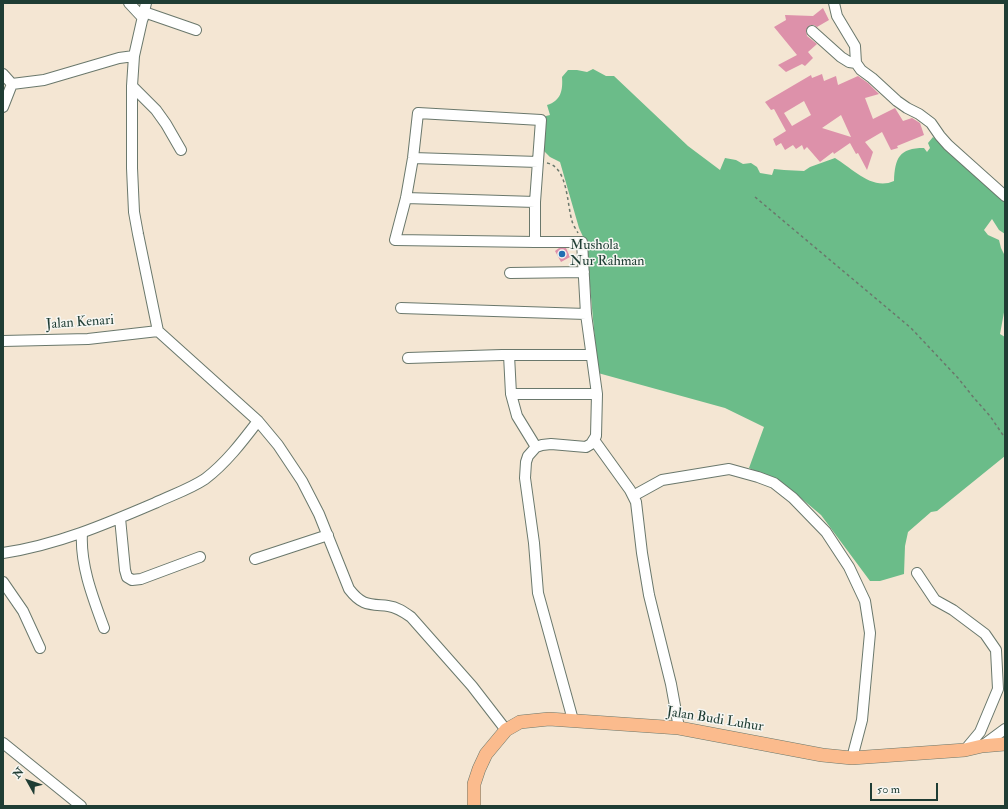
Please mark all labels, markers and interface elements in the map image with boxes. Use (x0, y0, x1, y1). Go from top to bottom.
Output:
place label: Mushola Nur Rahman (570, 238, 645, 270)
marker: Mushola Nur Rahman (557, 249, 567, 259)
street label: Jalan Kenari (45, 312, 115, 334)
street label: Jalan Budi Luhur (665, 704, 765, 736)
north arrow (8, 761, 48, 801)
text: N (10, 765, 27, 781)
scale bar (872, 775, 940, 801)
text: 50 m (877, 782, 900, 797)

